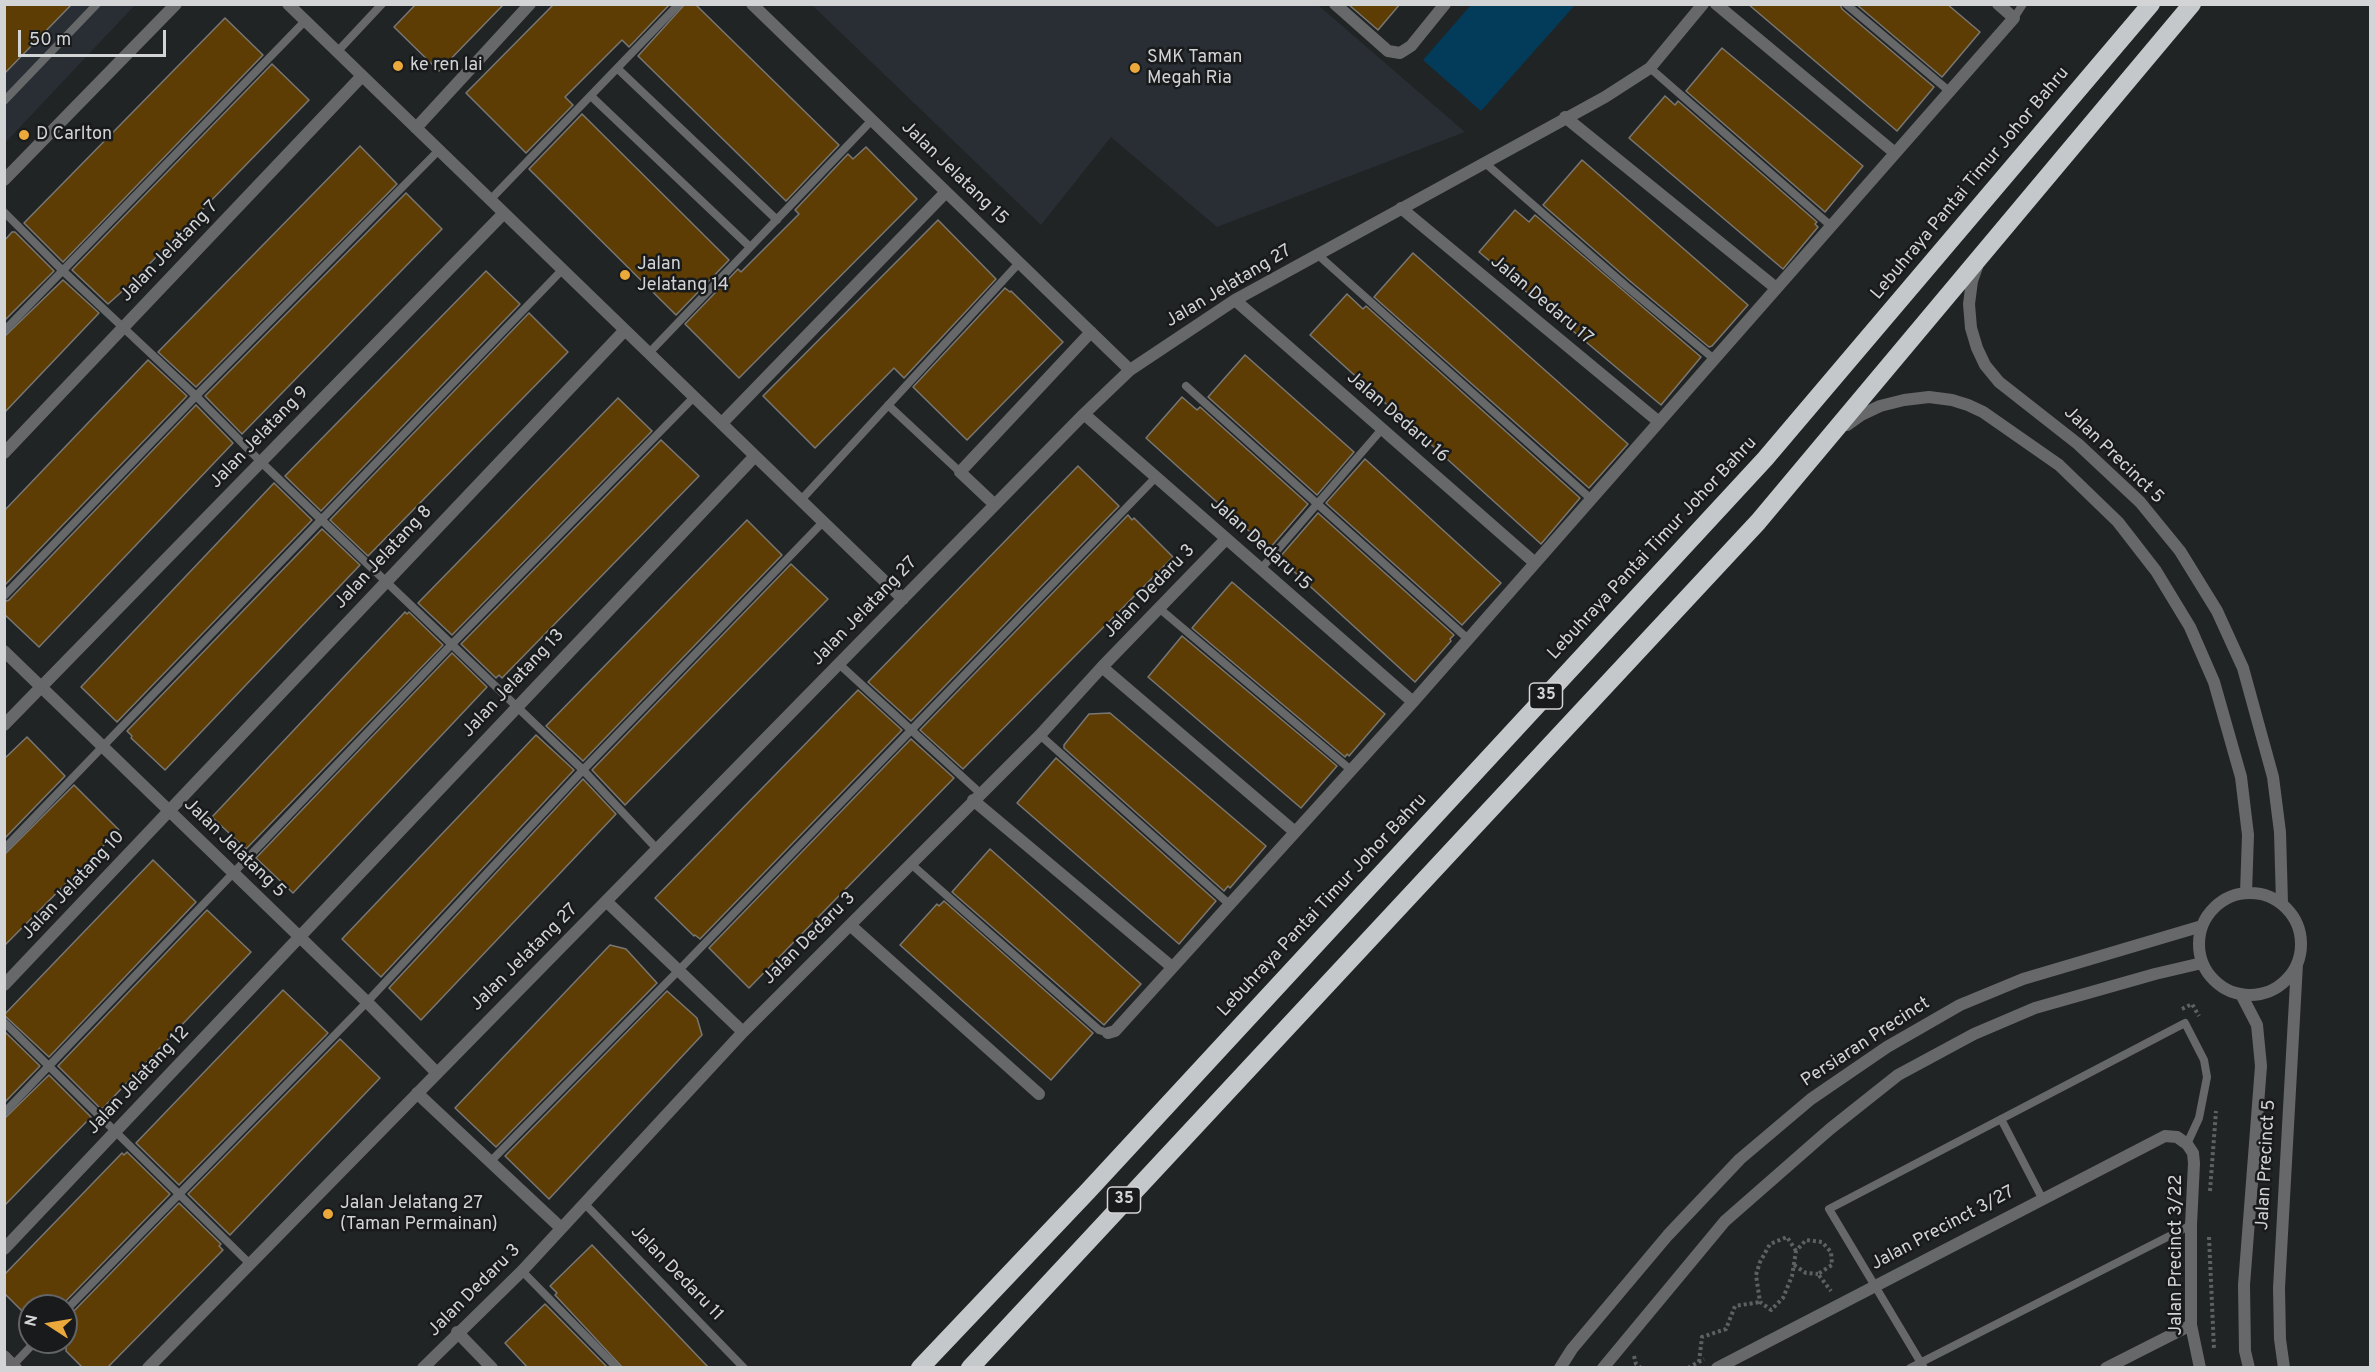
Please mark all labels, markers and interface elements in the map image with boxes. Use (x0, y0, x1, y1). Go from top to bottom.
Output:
scale bar (21, 18, 170, 56)
text: 50 m (29, 29, 71, 52)
place label: SMK Taman Megah Ria (1147, 47, 1242, 90)
place label: ke ren lai (410, 55, 482, 77)
marker: ke ren lai (391, 59, 405, 73)
marker: SMK Taman Megah Ria (1128, 61, 1142, 75)
street label: Lebuhraya Pantai Timur Johor Bahru (1867, 63, 2075, 305)
street label: Jalan Jelatang 15 (896, 117, 1012, 231)
place label: D Carlton (36, 124, 112, 146)
marker: D Carlton (17, 128, 31, 142)
street label: Jalan Jelatang 7 (116, 197, 224, 307)
street label: Jalan Jelatang 27 (1162, 241, 1296, 333)
street label: Jalan Dedaru 17 (1485, 252, 1597, 350)
place label: Jalan Jelatang 14 (637, 254, 729, 296)
marker: Jalan Jelatang 14 (618, 268, 632, 282)
street label: Jalan Dedaru 16 (1341, 368, 1453, 468)
street label: Jalan Jelatang 9 (206, 383, 314, 493)
street label: Jalan Precinct 5 (2058, 403, 2168, 509)
street label: Lebuhraya Pantai Timur Johor Bahru (1544, 433, 1762, 665)
street label: Jalan Dedaru 15 (1205, 494, 1315, 596)
street label: Jalan Jelatang 8 (331, 502, 437, 614)
street label: Jalan Dedaru 3 (1100, 541, 1200, 643)
street label: Jalan Jelatang 27 (808, 553, 922, 671)
street label: Jalan Jelatang 13 (458, 625, 570, 743)
road number: 35 (1530, 683, 1562, 709)
street label: Lebuhraya Pantai Timur Johor Bahru (1214, 790, 1432, 1022)
street label: Jalan Jelatang 5 (178, 795, 290, 903)
street label: Jalan Jelatang 10 (18, 827, 130, 945)
street label: Jalan Dedaru 3 (759, 888, 861, 990)
street label: Jalan Jelatang 27 (467, 900, 583, 1016)
street label: Persiaran Precinct (1798, 993, 1934, 1093)
street label: Jalan Jelatang 12 (83, 1022, 195, 1140)
street label: Jalan Precinct 5 (2253, 1099, 2281, 1231)
street label: Jalan Precinct 3/22 (2166, 1175, 2188, 1335)
street label: Jalan Precinct 3/27 (1868, 1182, 2018, 1276)
road number: 35 (1108, 1187, 1140, 1213)
place label: Jalan Jelatang 27 (Taman Permainan) (340, 1193, 498, 1236)
marker: Jalan Jelatang 27 (Taman Permainan) (321, 1207, 335, 1221)
street label: Jalan Dedaru 11 (625, 1222, 727, 1326)
street label: Jalan Dedaru 3 (424, 1240, 526, 1342)
north arrow (18, 1294, 78, 1354)
text: N (21, 1313, 43, 1328)

